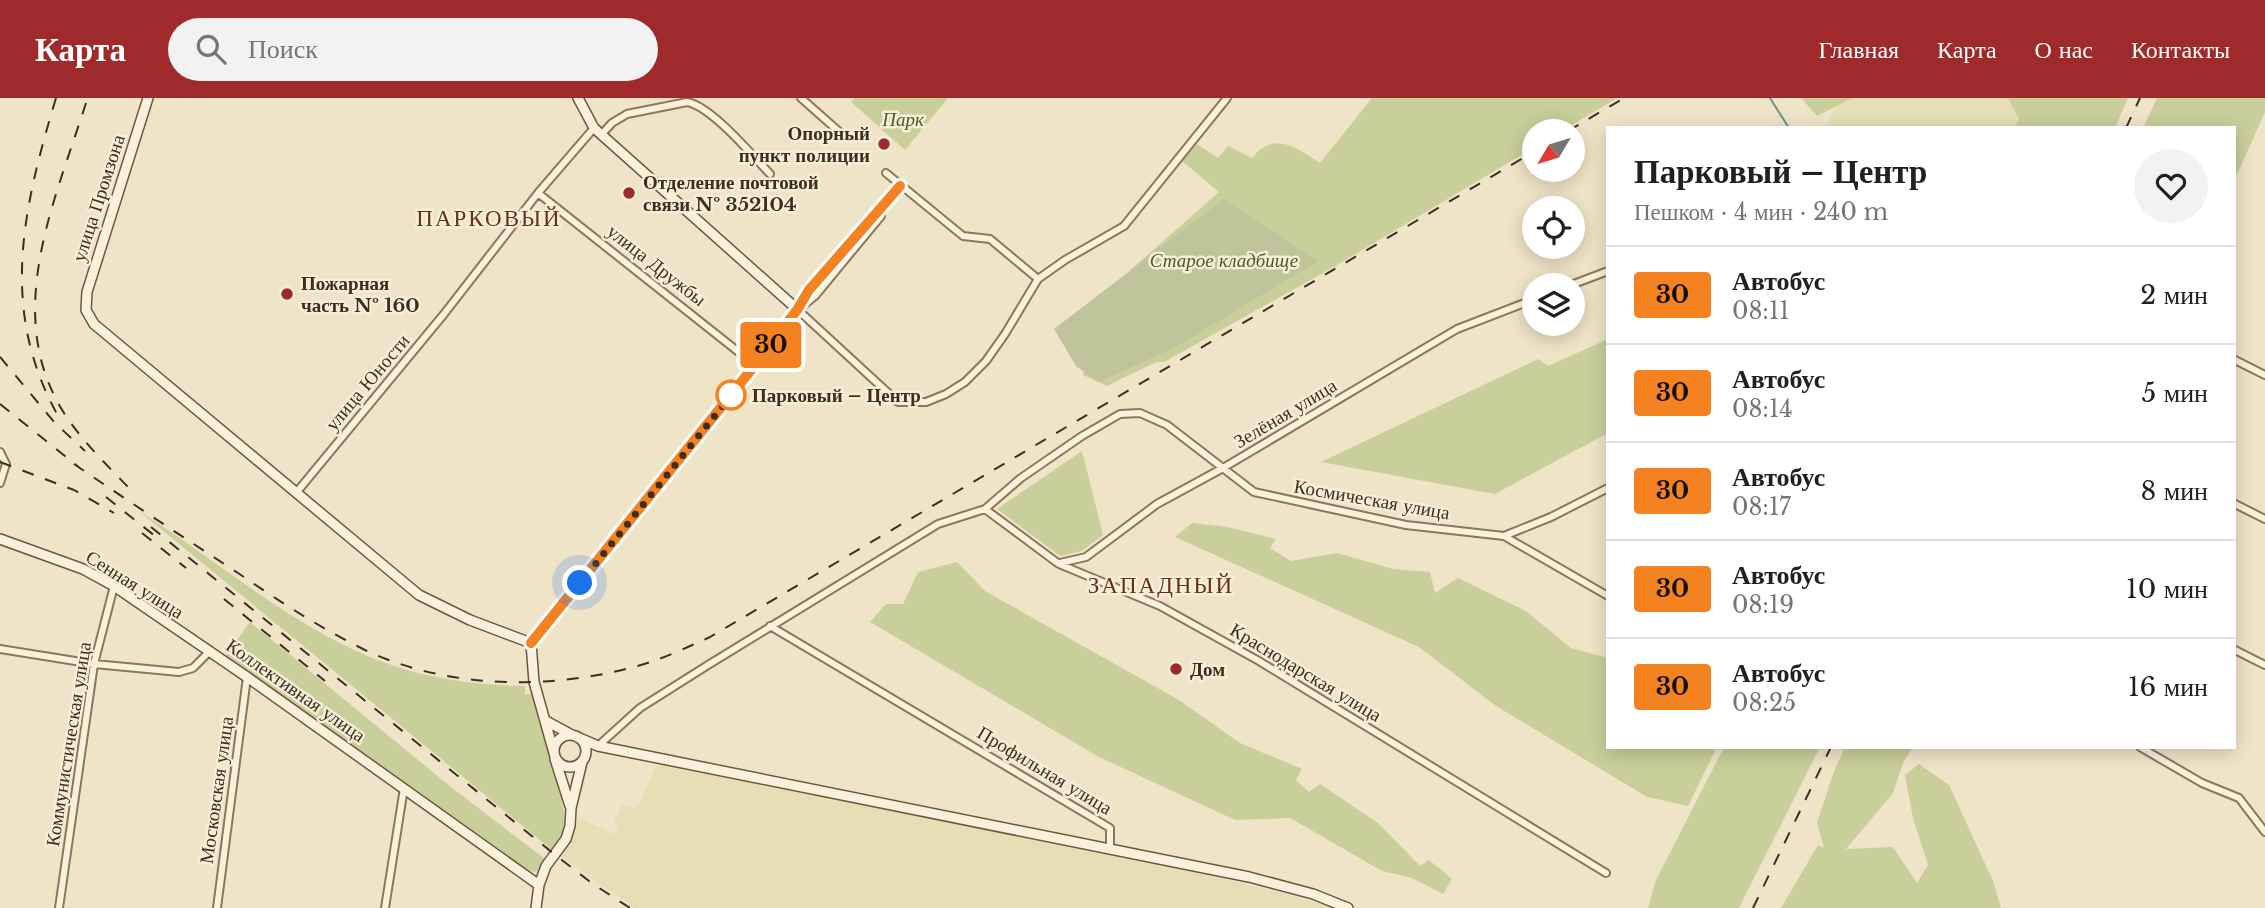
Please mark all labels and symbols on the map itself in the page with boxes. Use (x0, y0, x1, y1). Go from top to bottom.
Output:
park label: Парк (881, 108, 925, 131)
north arrow (1522, 119, 1586, 182)
place label: Опорный пункт полиции (739, 122, 870, 167)
street label: улица Промзона (67, 131, 130, 265)
marker: Опорный пункт полиции (876, 136, 892, 152)
place label: Отделение почтовой связи № 352104 (643, 171, 819, 216)
marker: Отделение почтовой связи № 352104 (621, 185, 637, 201)
district label: ПАРКОВЫЙ (416, 204, 562, 232)
street label: улица Дружбы (603, 220, 711, 311)
park label: Старое кладбище (1150, 249, 1298, 272)
place label: Пожарная часть № 160 (301, 272, 420, 317)
marker: Пожарная часть № 160 (279, 286, 295, 302)
line badge: 30 (740, 322, 802, 368)
street label: улица Юности (320, 329, 414, 435)
street label: Зелёная улица (1230, 374, 1341, 453)
marker: Парковый – Центр (716, 380, 746, 410)
place label: Парковый – Центр (752, 384, 921, 407)
street label: Космическая улица (1292, 474, 1452, 525)
street label: Сенная улица (81, 545, 188, 624)
your location (562, 565, 597, 600)
district label: ЗАПАДНЫЙ (1088, 571, 1234, 599)
street label: Краснодарская улица (1226, 618, 1386, 727)
street label: Коллективная улица (222, 634, 370, 747)
street label: Коммунистическая улица (41, 639, 96, 848)
place label: Дом (1190, 658, 1225, 681)
marker: Дом (1168, 661, 1184, 677)
street label: Московская улица (195, 714, 238, 865)
street label: Профильная улица (973, 721, 1117, 820)

